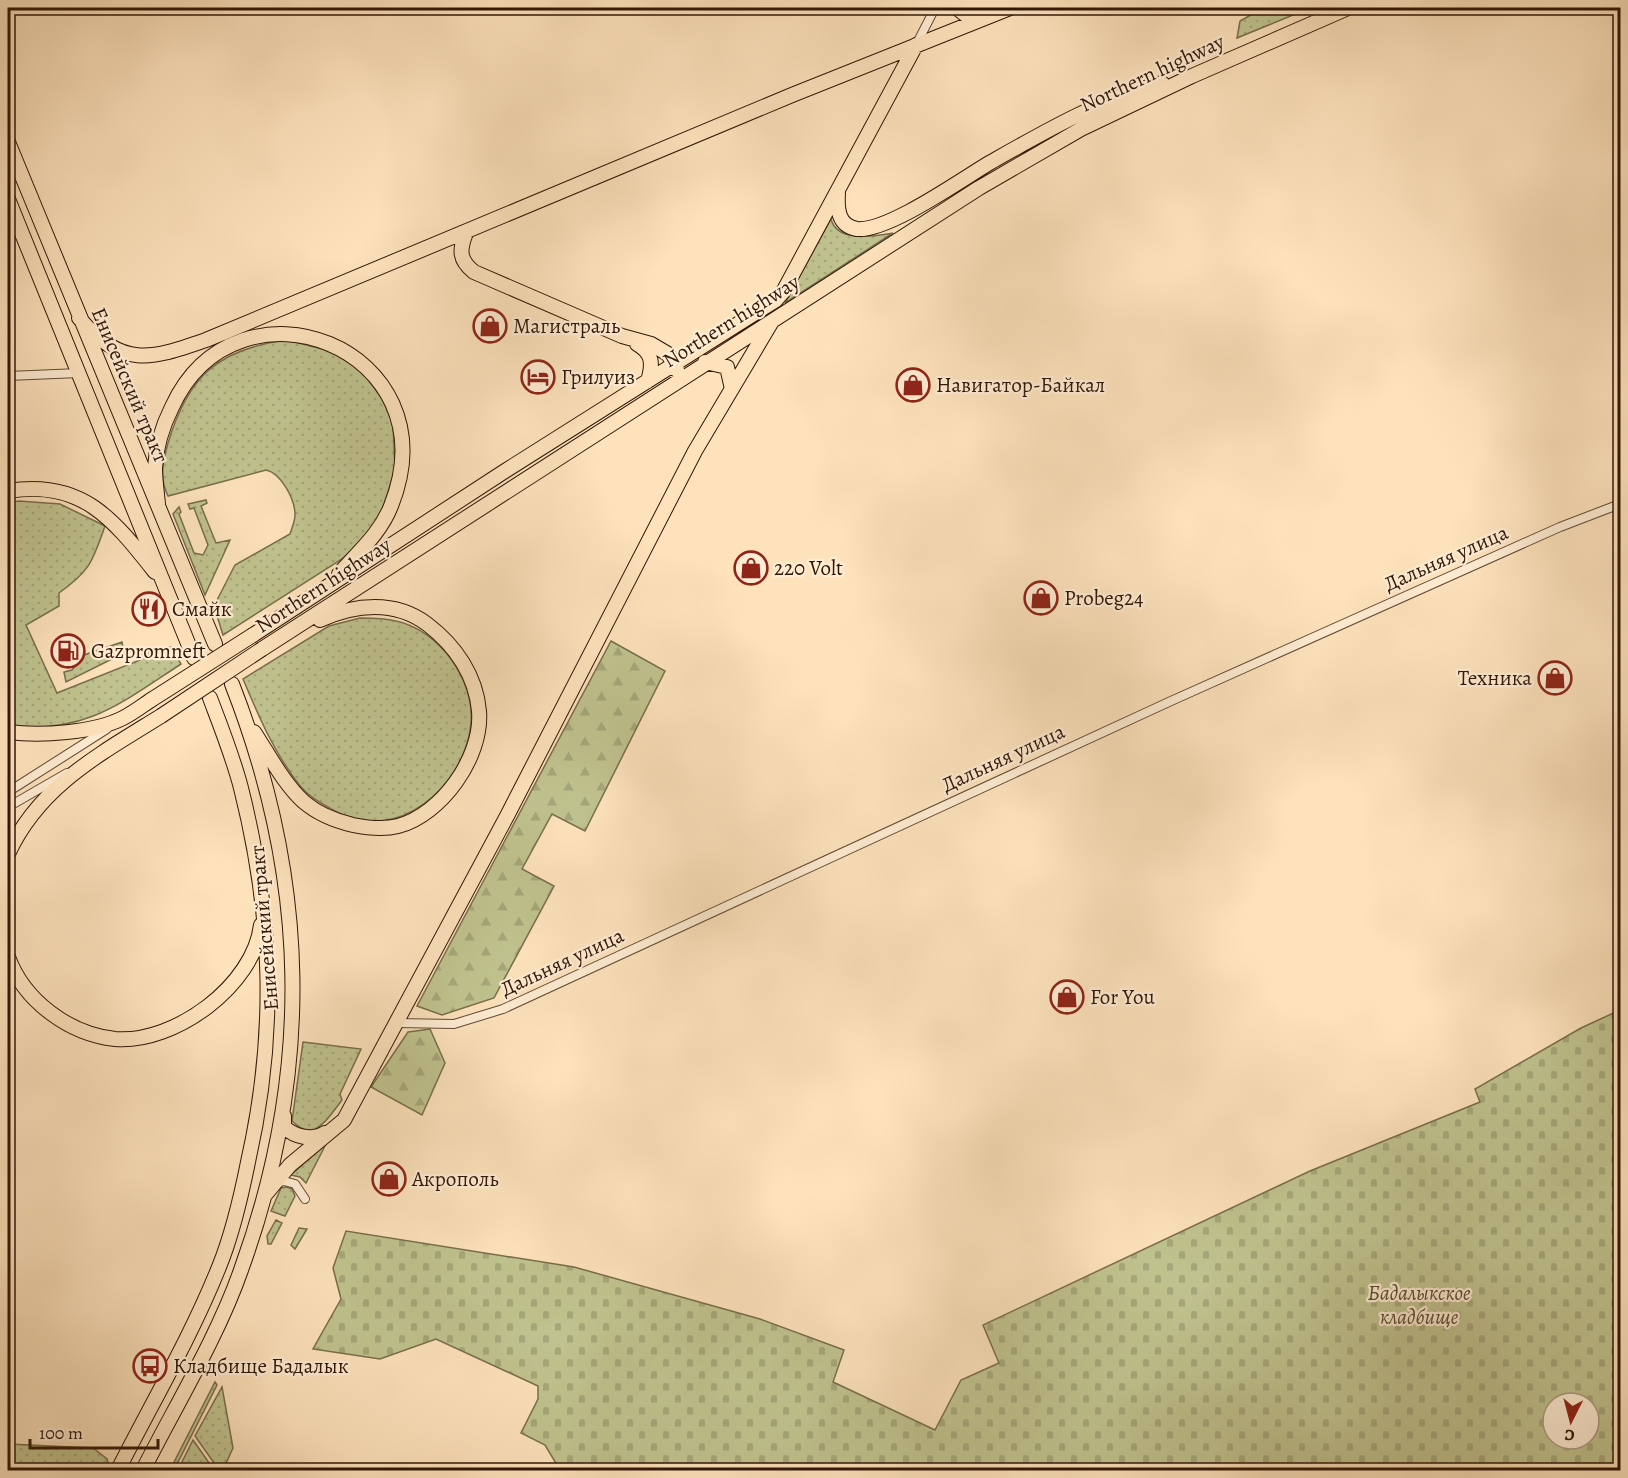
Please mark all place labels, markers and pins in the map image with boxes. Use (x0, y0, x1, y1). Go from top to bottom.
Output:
shop icon: Магистраль (472, 308, 508, 344)
place label: Магистраль (513, 312, 620, 340)
hotel icon: Грилуиз (520, 359, 556, 395)
place label: Грилуиз (561, 363, 635, 391)
shop icon: Навигатор-Байкал (895, 367, 931, 403)
place label: Навигатор-Байкал (936, 371, 1105, 399)
shop icon: 220 Volt (733, 550, 769, 586)
place label: 220 Volt (774, 554, 843, 582)
shop icon: Probeg24 (1023, 580, 1059, 616)
place label: Probeg24 (1064, 584, 1144, 612)
restaurant icon: Смайк (131, 591, 167, 627)
place label: Смайк (172, 595, 232, 623)
fuel station icon: Gazpromneft (50, 633, 86, 669)
place label: Gazpromneft (91, 637, 206, 665)
shop icon: Техника (1537, 660, 1573, 696)
place label: Техника (1458, 664, 1532, 692)
shop icon: For You (1049, 979, 1085, 1015)
place label: For You (1090, 983, 1155, 1011)
shop icon: Акрополь (371, 1161, 407, 1197)
place label: Акрополь (411, 1165, 499, 1193)
bus stop icon: Кладбище Бадалык (132, 1348, 168, 1384)
place label: Кладбище Бадалык (173, 1352, 349, 1380)

